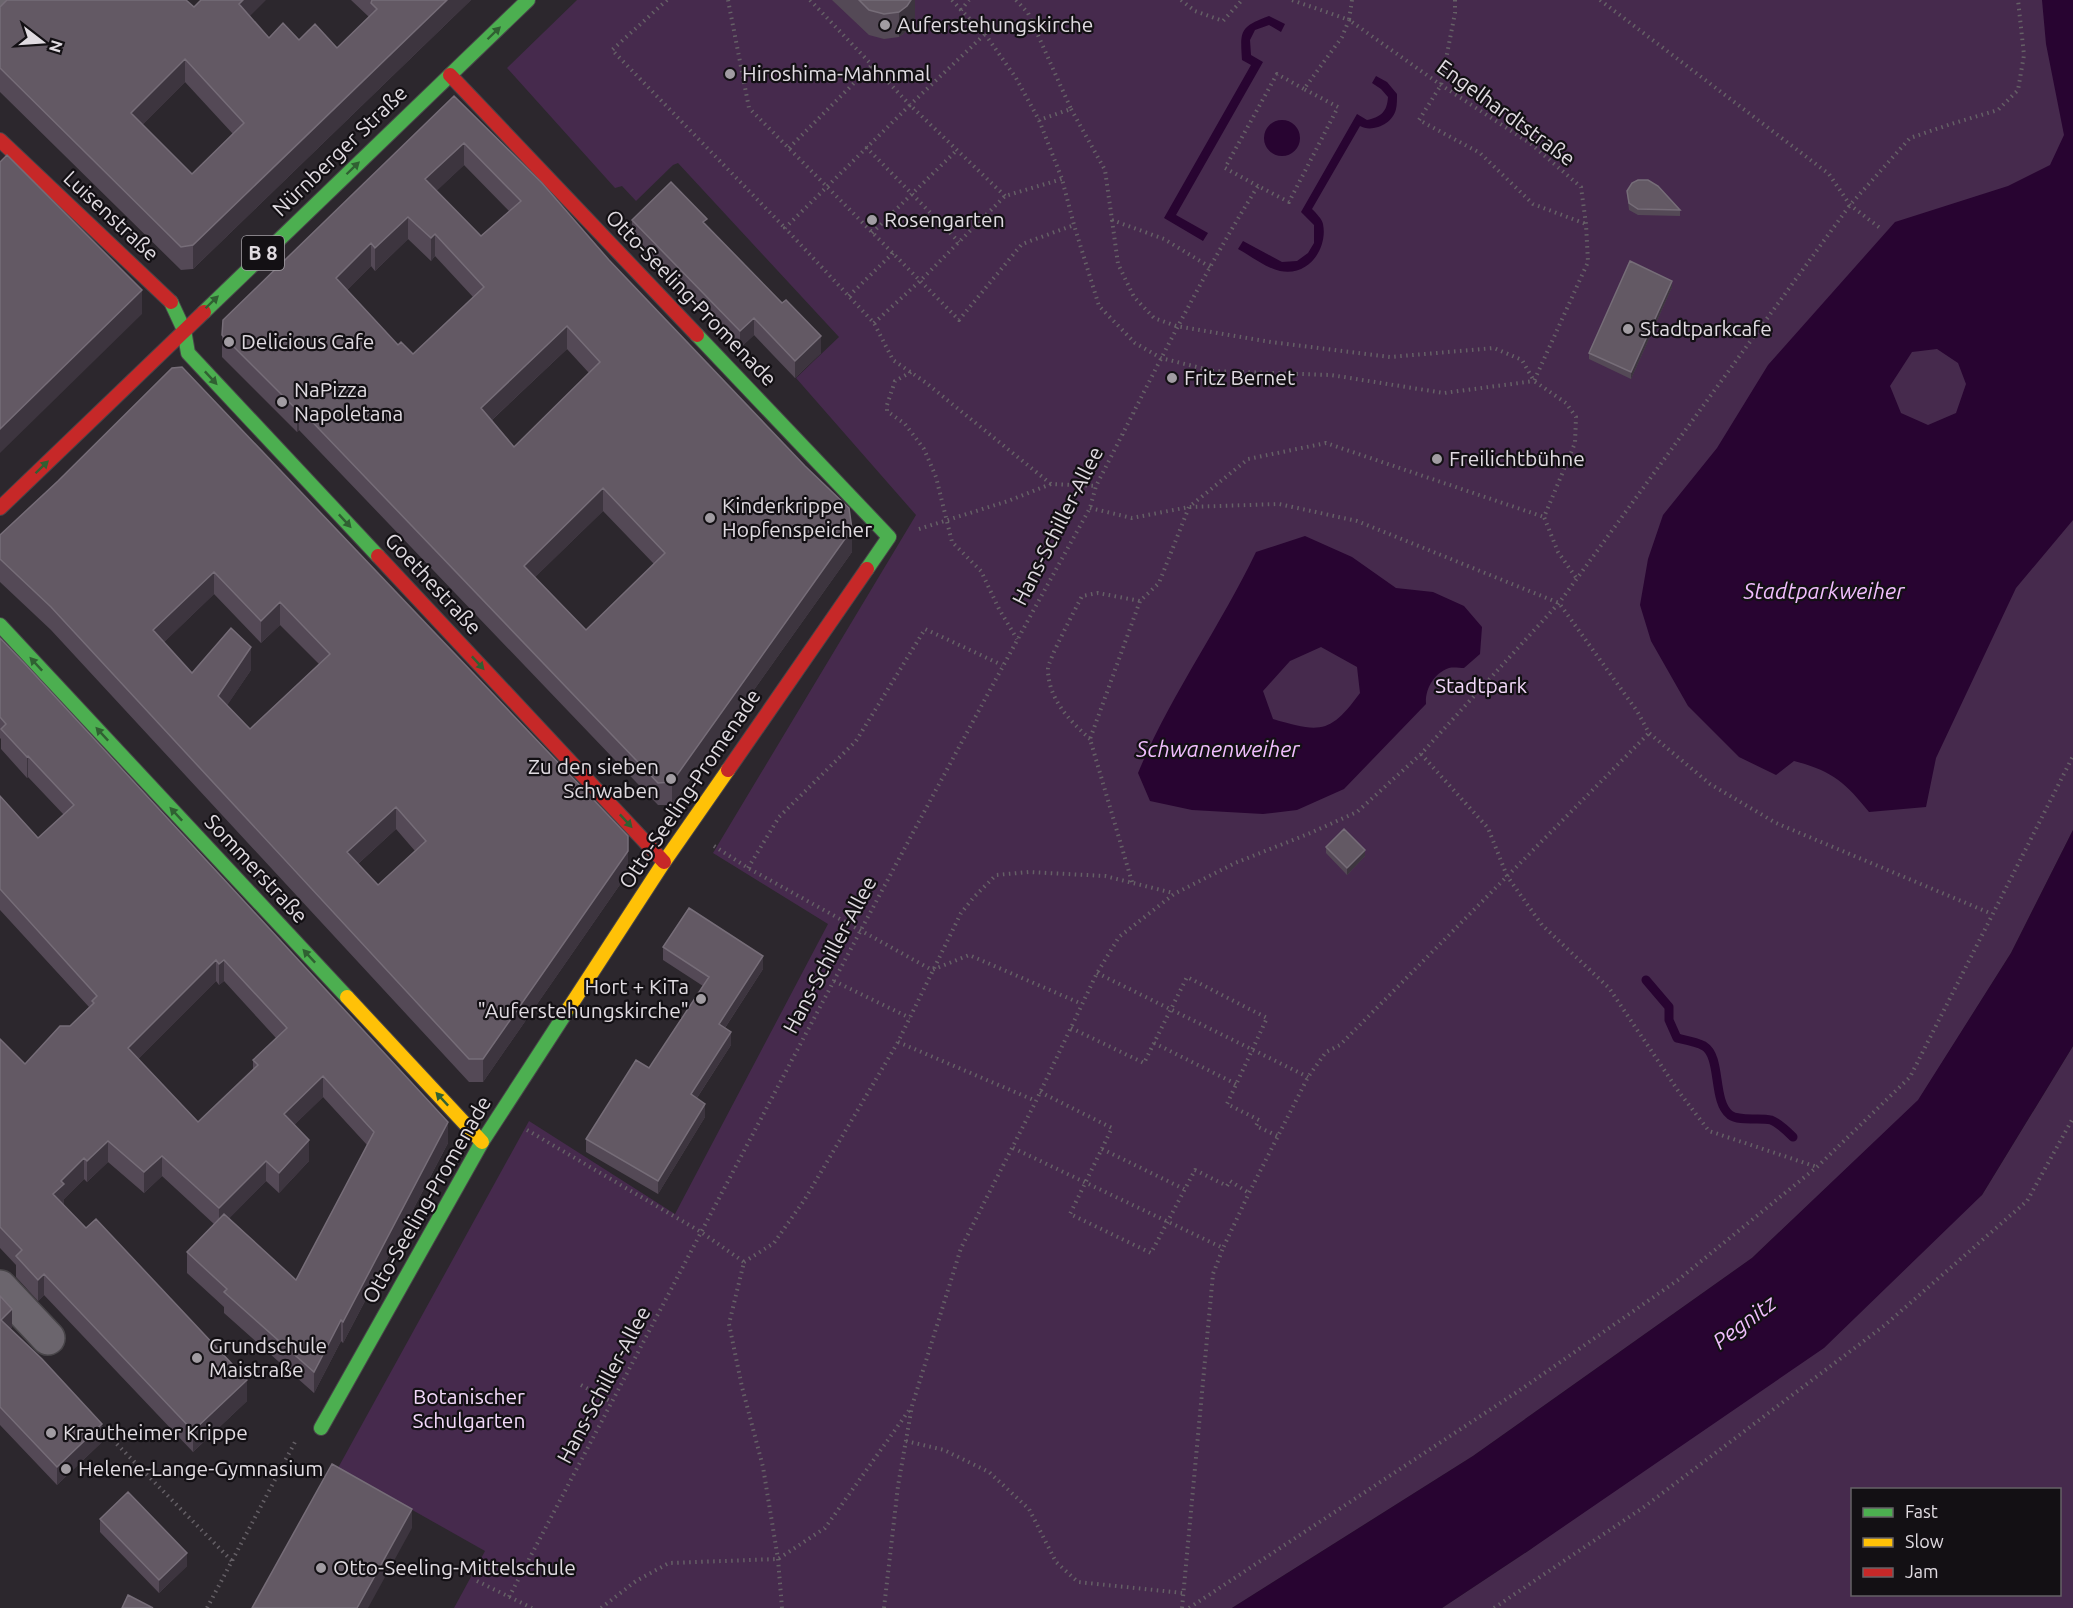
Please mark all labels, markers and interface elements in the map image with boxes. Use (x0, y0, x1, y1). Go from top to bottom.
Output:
north arrow (12, 12, 72, 72)
place label: Auferstehungskirche (897, 12, 1093, 36)
marker: Auferstehungskirche (878, 18, 892, 32)
one-way arrow (487, 26, 501, 40)
text: N (46, 38, 67, 55)
street label: Engelhardtstraße (1433, 54, 1580, 170)
place label: Hiroshima-Mahnmal (742, 61, 931, 85)
marker: Hiroshima-Mahnmal (723, 67, 737, 81)
street label: Nürnberger Straße (267, 80, 411, 221)
one-way arrow (346, 161, 360, 175)
street label: Luisenstraße (59, 165, 164, 265)
street label: Otto-Seeling-Promenade (601, 204, 782, 390)
place label: Rosengarten (884, 207, 1005, 231)
marker: Rosengarten (865, 213, 879, 227)
road number: B 8 (242, 236, 284, 270)
one-way arrow (205, 295, 220, 309)
place label: Stadtparkcafe (1640, 316, 1772, 340)
marker: Stadtparkcafe (1621, 322, 1635, 336)
place label: Delicious Cafe (241, 329, 374, 353)
marker: Delicious Cafe (222, 335, 236, 349)
place label: Fritz Bernet (1184, 365, 1295, 389)
one-way arrow (204, 371, 218, 385)
marker: Fritz Bernet (1165, 371, 1179, 385)
place label: NaPizza Napoletana (294, 377, 403, 425)
marker: NaPizza Napoletana (275, 395, 289, 409)
street label: Hans-Schiller-Allee (1007, 442, 1107, 609)
place label: Freilichtbühne (1449, 446, 1585, 470)
marker: Freilichtbühne (1430, 452, 1444, 466)
one-way arrow (34, 460, 49, 474)
place label: Kinderkrippe Hopfenspeicher (722, 493, 872, 541)
marker: Kinderkrippe Hopfenspeicher (703, 511, 717, 525)
one-way arrow (338, 513, 352, 528)
street label: Goethestraße (381, 528, 487, 639)
water label: Stadtparkweiher (1742, 578, 1905, 603)
one-way arrow (471, 655, 484, 670)
one-way arrow (29, 656, 43, 671)
park label: Stadtpark (1435, 673, 1527, 697)
street label: Otto-Seeling-Promenade (613, 684, 765, 893)
one-way arrow (95, 727, 109, 742)
water label: Schwanenweiher (1135, 736, 1300, 761)
place label: Zu den sieben Schwaben (528, 754, 659, 802)
marker: Zu den sieben Schwaben (664, 772, 678, 786)
one-way arrow (170, 807, 183, 822)
street label: Sommerstraße (200, 809, 313, 927)
one-way arrow (619, 813, 633, 828)
street label: Hans-Schiller-Allee (778, 872, 881, 1037)
one-way arrow (302, 949, 316, 964)
place label: Hort + KiTa "Auferstehungskirche" (478, 974, 689, 1022)
marker: Hort + KiTa "Auferstehungskirche" (694, 992, 708, 1006)
street label: Otto-Seeling-Promenade (357, 1092, 495, 1307)
one-way arrow (436, 1092, 450, 1106)
water label: Pegnitz (1707, 1289, 1781, 1353)
street label: Hans-Schiller-Allee (552, 1302, 655, 1467)
place label: Grundschule Maistraße (209, 1333, 327, 1381)
marker: Grundschule Maistraße (190, 1351, 204, 1365)
park label: Botanischer Schulgarten (413, 1384, 525, 1432)
place label: Krautheimer Krippe (63, 1420, 248, 1444)
marker: Krautheimer Krippe (44, 1426, 58, 1440)
place label: Helene-Lange-Gymnasium (78, 1456, 323, 1480)
marker: Helene-Lange-Gymnasium (59, 1462, 73, 1476)
legend (1851, 1488, 2061, 1596)
text: Fast (1905, 1501, 1938, 1521)
text: Slow (1905, 1531, 1944, 1551)
place label: Otto-Seeling-Mittelschule (333, 1555, 576, 1579)
marker: Otto-Seeling-Mittelschule (314, 1561, 328, 1575)
text: Jam (1905, 1561, 1939, 1581)

